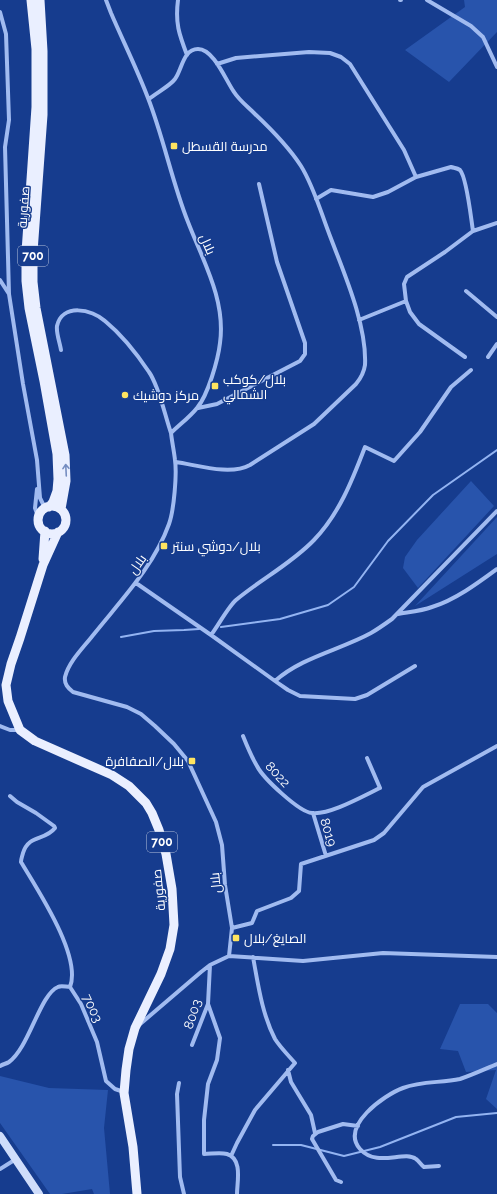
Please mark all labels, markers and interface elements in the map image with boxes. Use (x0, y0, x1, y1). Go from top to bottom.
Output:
place label: مدرسة القسطل (182, 139, 268, 154)
marker: مدرسة القسطل (169, 141, 179, 151)
street label: صفورية (15, 186, 32, 228)
street label: بلال (196, 232, 219, 257)
road number: 700 (18, 246, 48, 266)
place label: بلال/كوكب الشمالي (223, 372, 286, 405)
marker: بلال/كوكب الشمالي (210, 381, 220, 391)
place label: مركز دوشيك (133, 388, 199, 403)
marker: مركز دوشيك (120, 390, 130, 400)
one-way arrow (62, 464, 69, 477)
place label: بلال/دوشي سنتر (171, 539, 261, 557)
marker: بلال/دوشي سنتر (159, 541, 169, 551)
street label: بلال (125, 551, 150, 578)
place label: بلال/الصفافرة (106, 754, 184, 770)
marker: بلال/الصفافرة (187, 756, 197, 766)
street label: 8022 (262, 759, 293, 790)
street label: 8019 (317, 816, 340, 848)
road number: 700 (147, 832, 177, 852)
street label: صفورية (149, 868, 168, 912)
street label: بلال (207, 872, 225, 894)
place label: الصايغ/بلال (244, 931, 306, 947)
marker: الصايغ/بلال (231, 933, 241, 943)
street label: 7003 (79, 992, 106, 1025)
street label: 8003 (181, 997, 204, 1031)

